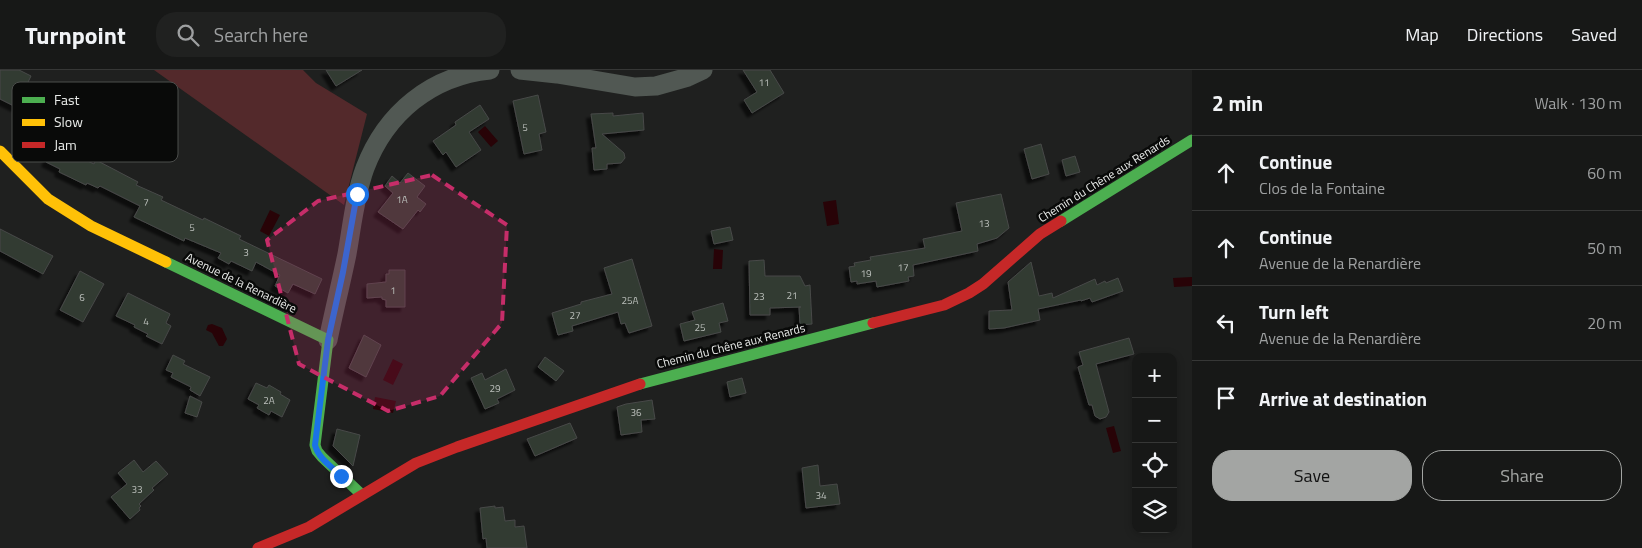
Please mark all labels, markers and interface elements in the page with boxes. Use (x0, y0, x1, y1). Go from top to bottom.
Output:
search box (156, 12, 506, 57)
text: Turnpoint (25, 17, 126, 53)
text: Search here (214, 20, 308, 49)
icon: search (174, 21, 202, 49)
text: Map (1405, 21, 1439, 48)
text: Directions (1467, 21, 1543, 48)
text: Saved (1571, 21, 1617, 48)
house number: 11 (758, 75, 770, 90)
legend (12, 82, 178, 162)
text: 2 min (1212, 87, 1263, 119)
text: Fast (54, 89, 79, 110)
text: Walk · 130 m (1534, 91, 1622, 115)
text: Slow (54, 111, 83, 132)
house number: 5 (522, 120, 528, 135)
street label: Chemin du Chêne aux Renards (1034, 130, 1174, 227)
text: Jam (54, 134, 77, 155)
text: Continue (1259, 147, 1332, 176)
icon: ahead (1212, 159, 1240, 187)
text: 60 m (1587, 161, 1622, 185)
text: Clos de la Fontaine (1259, 176, 1385, 200)
route start (346, 183, 369, 206)
house number: 1A (396, 192, 408, 207)
house number: 7 (143, 195, 149, 210)
house number: 13 (978, 216, 990, 231)
house number: 5 (189, 220, 195, 235)
text: Continue (1259, 222, 1332, 251)
icon: ahead (1212, 234, 1240, 262)
text: 50 m (1587, 236, 1622, 260)
house number: 3 (243, 245, 249, 260)
street label: Avenue de la Renardière (182, 247, 300, 318)
text: Avenue de la Renardière (1259, 251, 1421, 275)
house number: 17 (897, 260, 909, 275)
house number: 19 (860, 266, 872, 281)
house number: 1 (390, 283, 396, 298)
house number: 21 (786, 288, 798, 303)
house number: 23 (753, 289, 765, 304)
house number: 6 (79, 290, 85, 305)
house number: 25A (621, 293, 639, 308)
text: Turn left (1259, 297, 1329, 326)
house number: 27 (569, 308, 581, 323)
icon: left (1212, 309, 1240, 337)
text: 20 m (1587, 311, 1622, 335)
house number: 4 (143, 314, 149, 329)
street label: Chemin du Chêne aux Renards (655, 318, 808, 373)
house number: 25 (694, 320, 706, 335)
text: Avenue de la Renardière (1259, 326, 1421, 350)
map controls (1132, 353, 1177, 533)
button: + (1132, 353, 1177, 398)
house number: 29 (489, 381, 501, 396)
icon: arrive (1212, 384, 1240, 412)
text: Arrive at destination (1259, 384, 1427, 413)
house number: 2A (263, 393, 275, 408)
button: − (1132, 398, 1177, 443)
house number: 36 (630, 405, 642, 420)
button: locate (1132, 443, 1177, 488)
button: Save (1212, 450, 1412, 501)
button: Share (1422, 450, 1622, 501)
route end (330, 465, 353, 488)
house number: 33 (131, 482, 143, 497)
house number: 34 (815, 488, 827, 503)
button: layers (1132, 488, 1177, 533)

